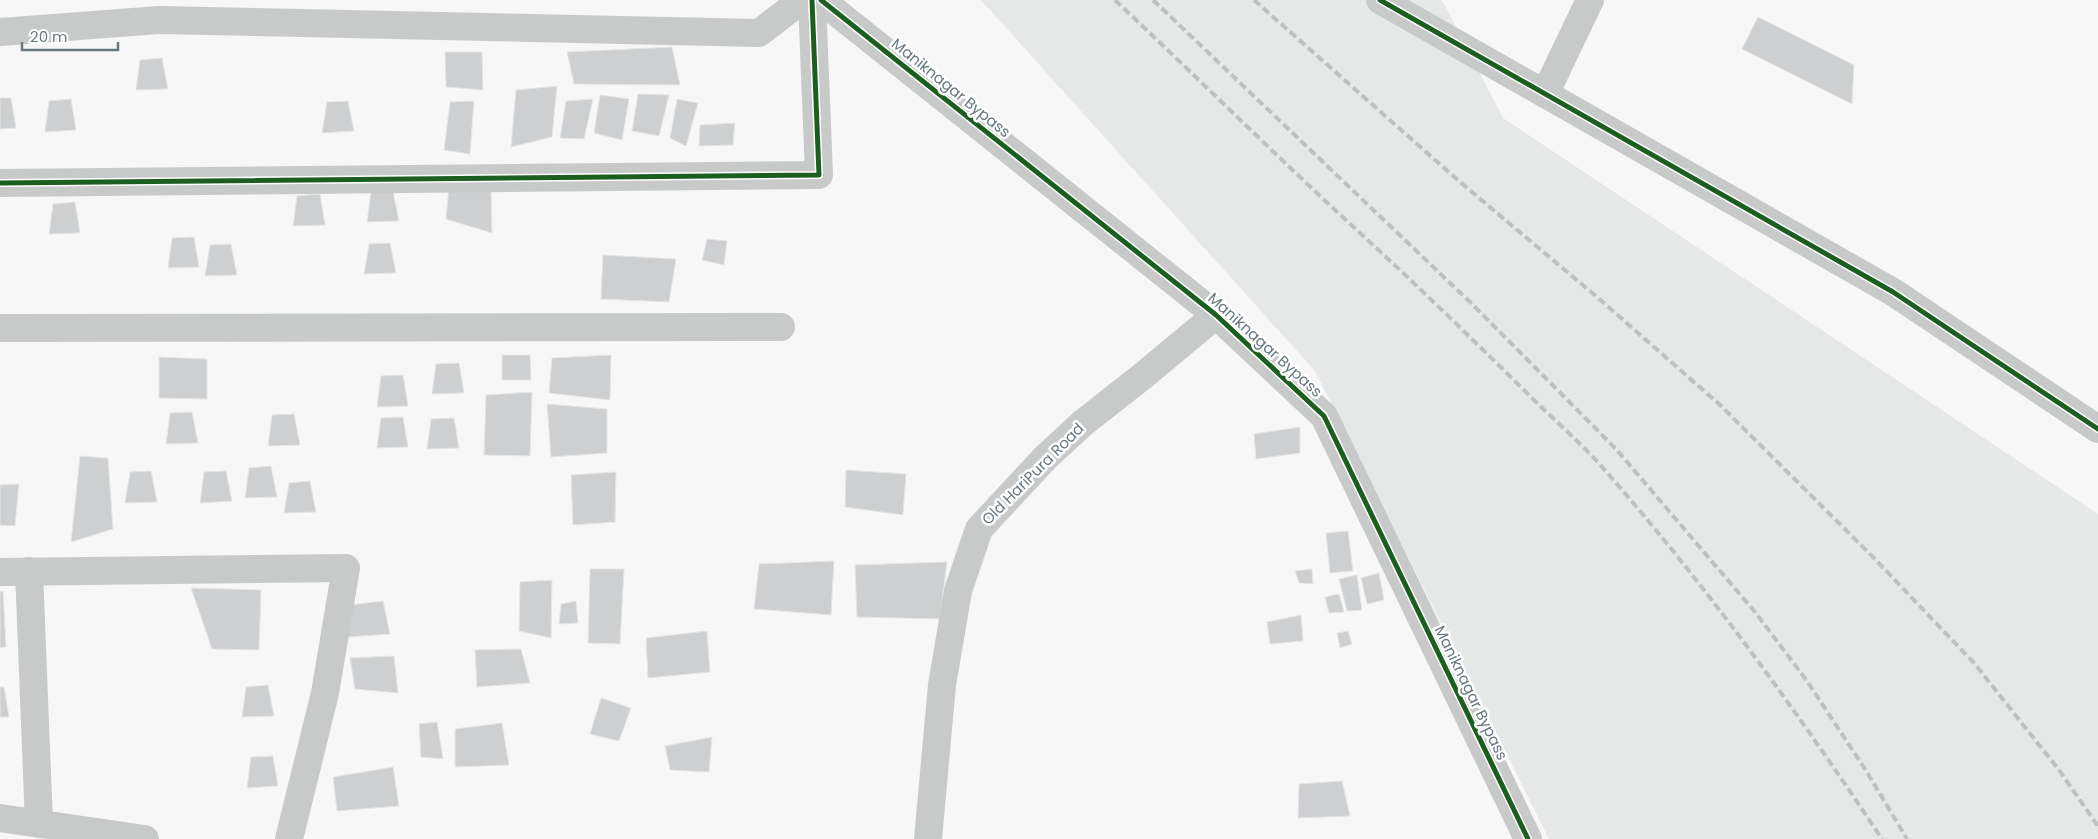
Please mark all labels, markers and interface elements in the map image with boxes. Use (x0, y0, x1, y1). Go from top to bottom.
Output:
scale bar (22, 20, 119, 52)
text: 20 m (30, 26, 68, 47)
street label: Maniknagar Bypass (887, 33, 1015, 142)
street label: Maniknagar Bypass (1204, 288, 1327, 402)
street label: Old HariPura Road (977, 418, 1088, 529)
street label: Maniknagar Bypass (1430, 622, 1513, 764)

